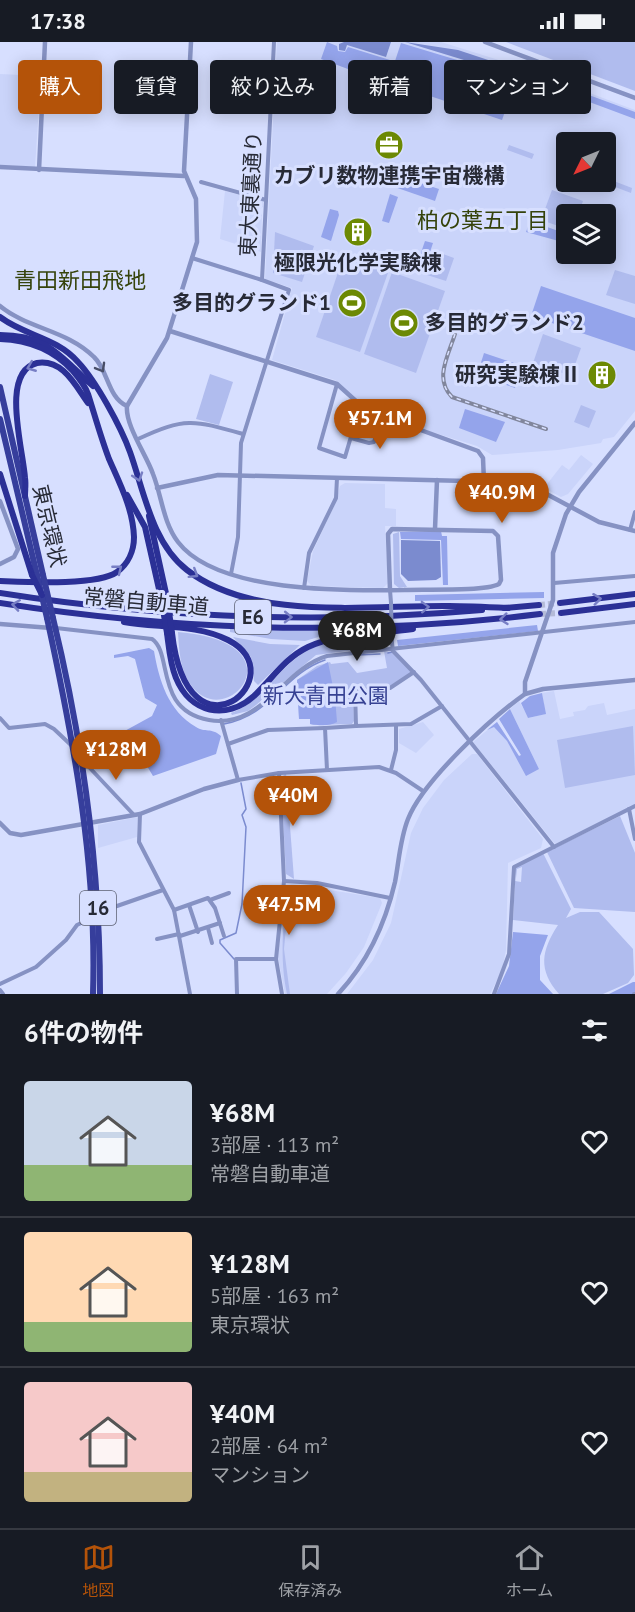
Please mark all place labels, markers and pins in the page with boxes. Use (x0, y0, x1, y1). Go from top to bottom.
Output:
office icon: カブリ数物連携宇宙機構 (373, 129, 405, 161)
place label: カブリ数物連携宇宙機構 (274, 162, 505, 189)
building icon: 極限光化学実験棟 (342, 216, 374, 248)
place label: 極限光化学実験棟 (274, 249, 442, 276)
sports icon: 多目的グランド1 (336, 287, 368, 319)
place label: 多目的グランド1 (172, 289, 331, 316)
sports icon: 多目的グランド2 (388, 307, 420, 339)
place label: 多目的グランド2 (425, 309, 584, 336)
building icon: 研究実験棟Ⅱ (586, 359, 618, 391)
place label: 研究実験棟Ⅱ (455, 361, 581, 388)
pin: ¥57.1M (331, 399, 429, 450)
pin: ¥40.9M (453, 473, 551, 524)
pin: ¥68M (321, 611, 393, 662)
pin: ¥128M (74, 730, 158, 781)
pin: ¥40M (257, 776, 329, 827)
pin: ¥47.5M (240, 885, 338, 936)

